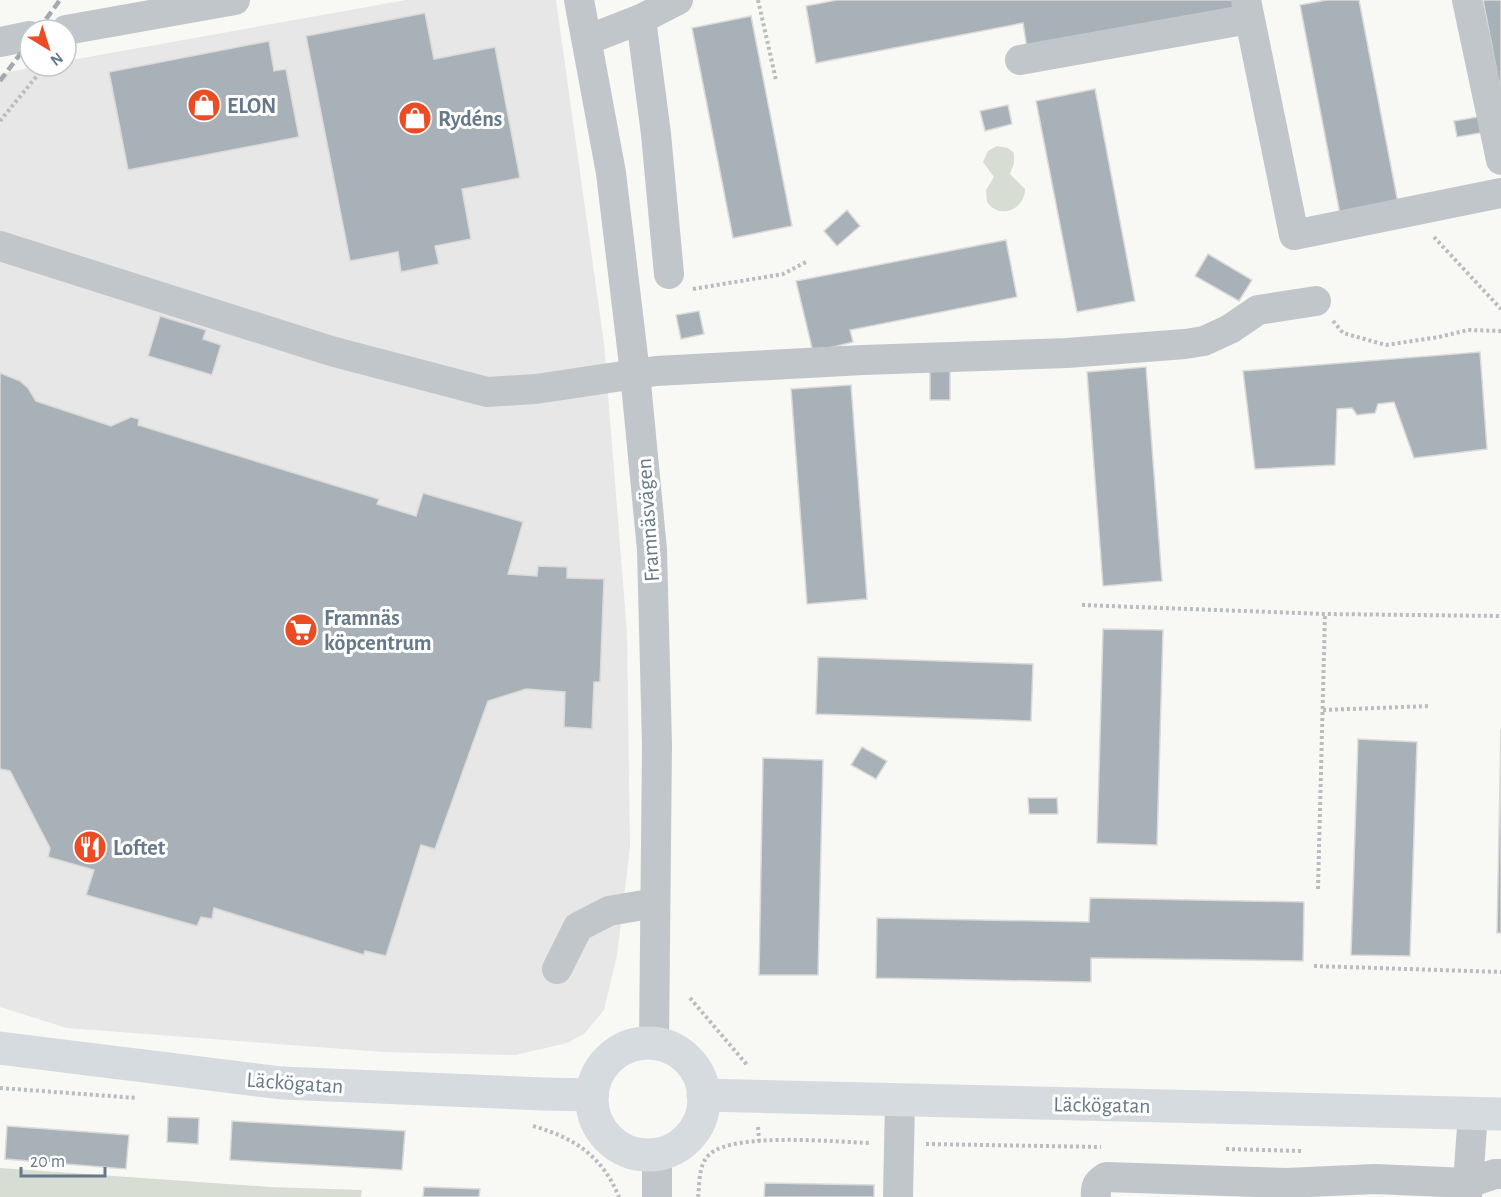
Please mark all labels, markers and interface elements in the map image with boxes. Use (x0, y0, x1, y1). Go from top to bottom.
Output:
north arrow (18, 18, 78, 78)
text: N (47, 49, 66, 69)
shop icon: ELON (186, 87, 222, 123)
place label: ELON (227, 95, 276, 117)
shop icon: Rydéns (397, 100, 433, 136)
place label: Rydéns (438, 108, 502, 131)
street label: Framnäsvägen (633, 457, 663, 583)
place label: Framnäs köpcentrum (324, 607, 432, 654)
supermarket icon: Framnäs köpcentrum (283, 612, 319, 648)
restaurant icon: Loftet (72, 829, 108, 865)
place label: Loftet (113, 837, 166, 859)
street label: Läckögatan (246, 1069, 344, 1097)
street label: Läckögatan (1053, 1093, 1151, 1117)
scale bar (21, 1140, 105, 1178)
text: 20 m (30, 1153, 65, 1171)

